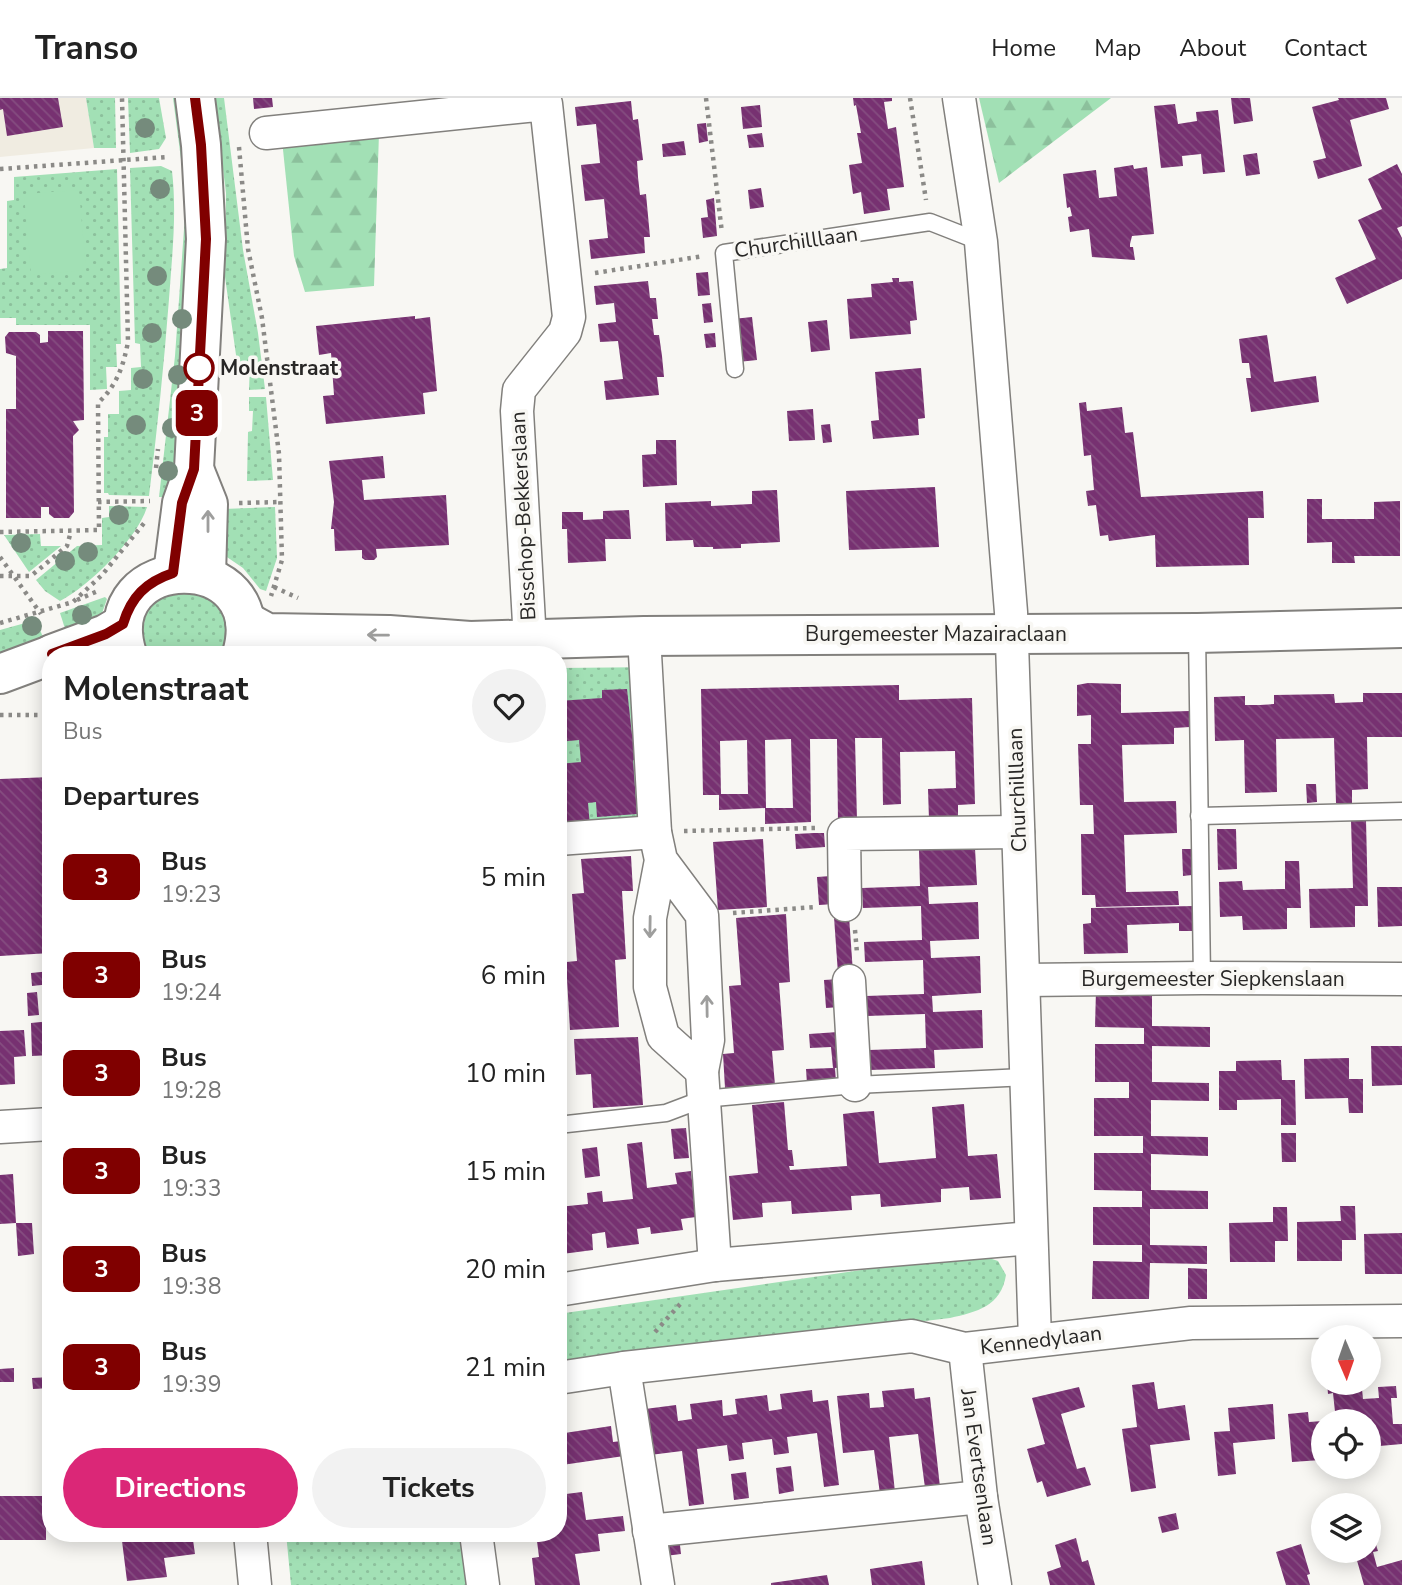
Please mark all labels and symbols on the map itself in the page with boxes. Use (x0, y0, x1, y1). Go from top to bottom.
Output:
street label: Churchilllaan (732, 219, 860, 265)
marker: Molenstraat (184, 353, 214, 383)
place label: Molenstraat (220, 354, 339, 382)
line badge: 3 (174, 390, 220, 436)
street label: Bisschop-Bekkerslaan (504, 411, 542, 621)
one-way arrow (201, 510, 215, 533)
street label: Burgemeester Mazairaclaan (805, 620, 1067, 648)
one-way arrow (367, 628, 390, 641)
street label: Churchilllaan (1001, 727, 1033, 853)
one-way arrow (643, 916, 657, 939)
street label: Burgemeester Siepkenslaan (1081, 965, 1345, 993)
one-way arrow (700, 995, 713, 1018)
street label: Kennedylaan (978, 1319, 1104, 1361)
north arrow (1311, 1325, 1381, 1395)
street label: Jan Evertsenlaan (954, 1386, 1004, 1547)

